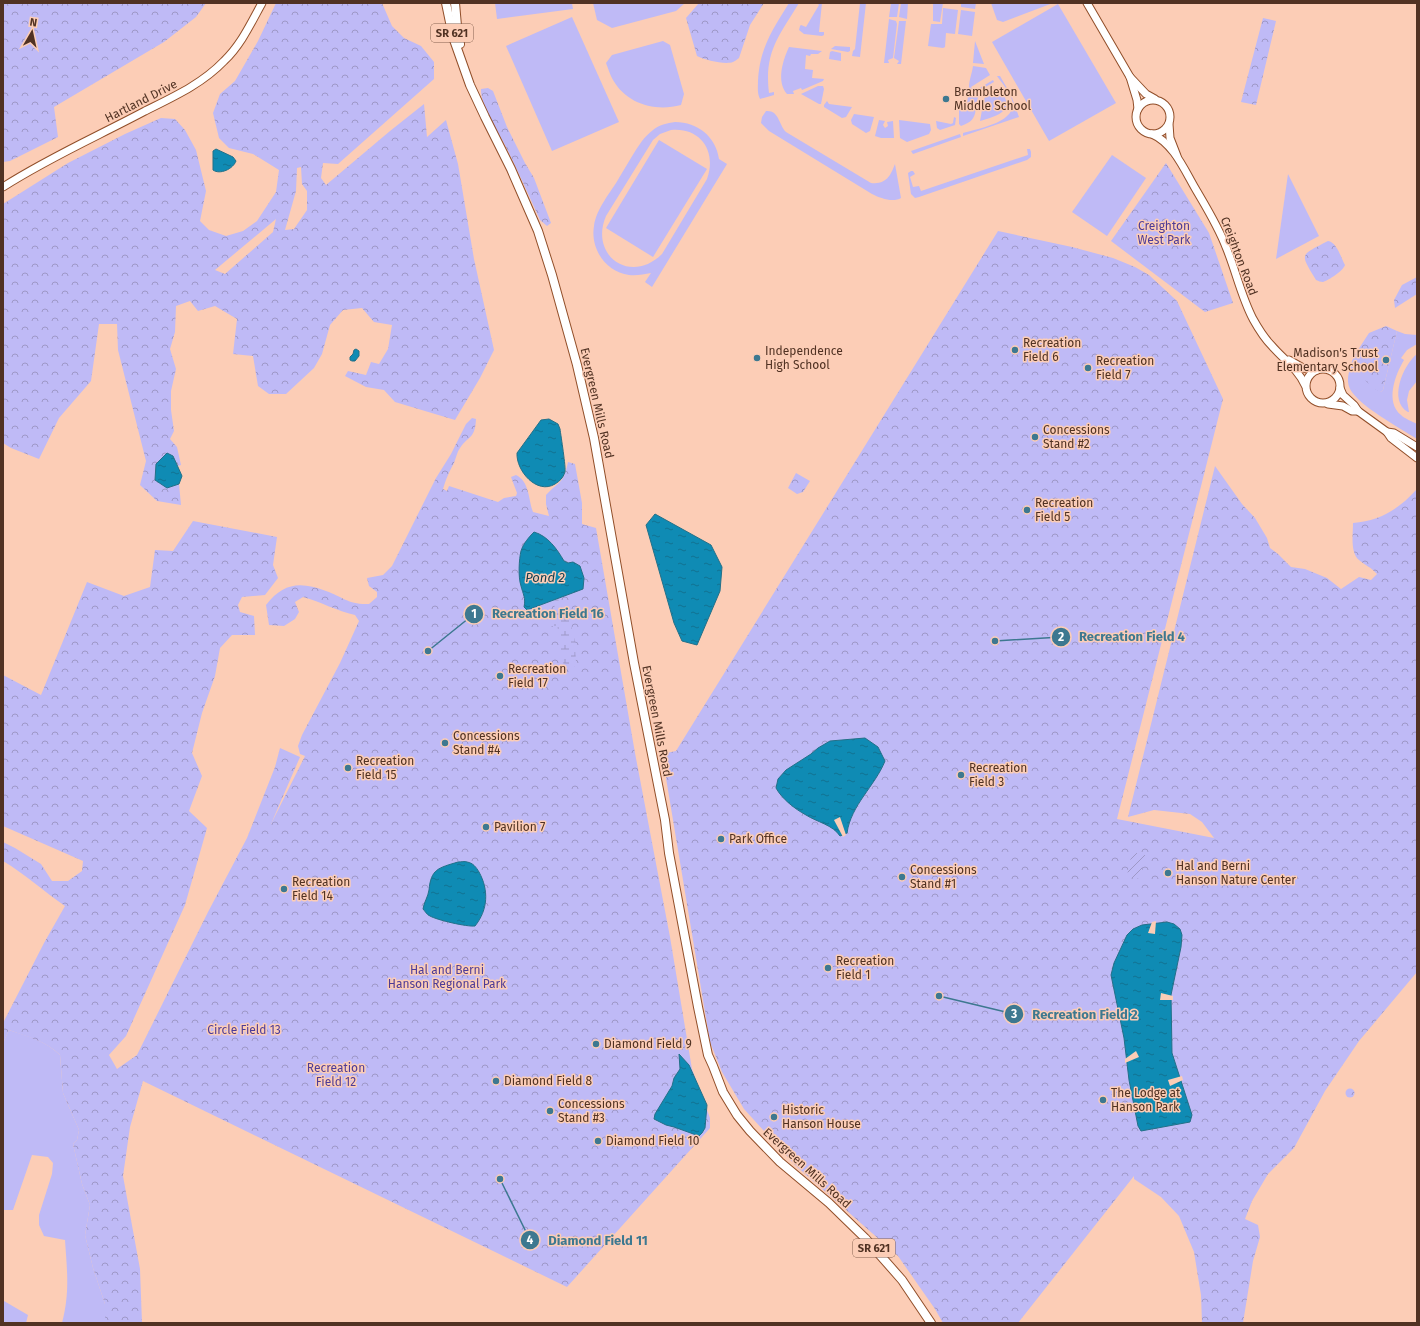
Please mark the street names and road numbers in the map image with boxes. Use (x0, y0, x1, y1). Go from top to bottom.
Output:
road number: SR 621 (431, 24, 473, 42)
street label: Hartland Drive (103, 77, 179, 125)
street label: Creighton Road (1218, 215, 1260, 297)
street label: Evergreen Mills Road (577, 346, 617, 460)
street label: Evergreen Mills Road (639, 664, 675, 778)
street label: Evergreen Mills Road (760, 1125, 854, 1211)
road number: SR 621 (853, 1239, 895, 1257)

